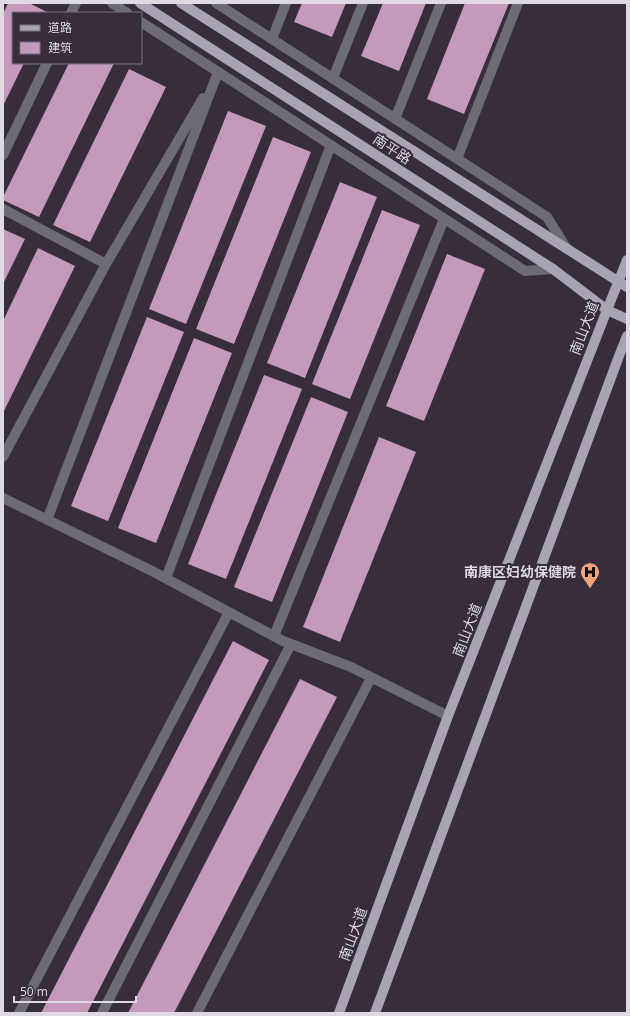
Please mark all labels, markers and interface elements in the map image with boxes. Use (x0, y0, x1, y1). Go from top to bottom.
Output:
legend (12, 12, 142, 64)
text: 道路 (48, 19, 72, 36)
text: 建筑 (48, 39, 72, 56)
street label: 南平路 (369, 129, 415, 168)
street label: 南山大道 (565, 298, 602, 357)
hospital icon: 南康区妇幼保健院 (579, 561, 601, 589)
place label: 南康区妇幼保健院 (464, 562, 576, 581)
street label: 南山大道 (448, 600, 485, 659)
street label: 南山大道 (334, 904, 371, 963)
scale bar (14, 978, 136, 1004)
text: 50 m (20, 983, 48, 1000)

